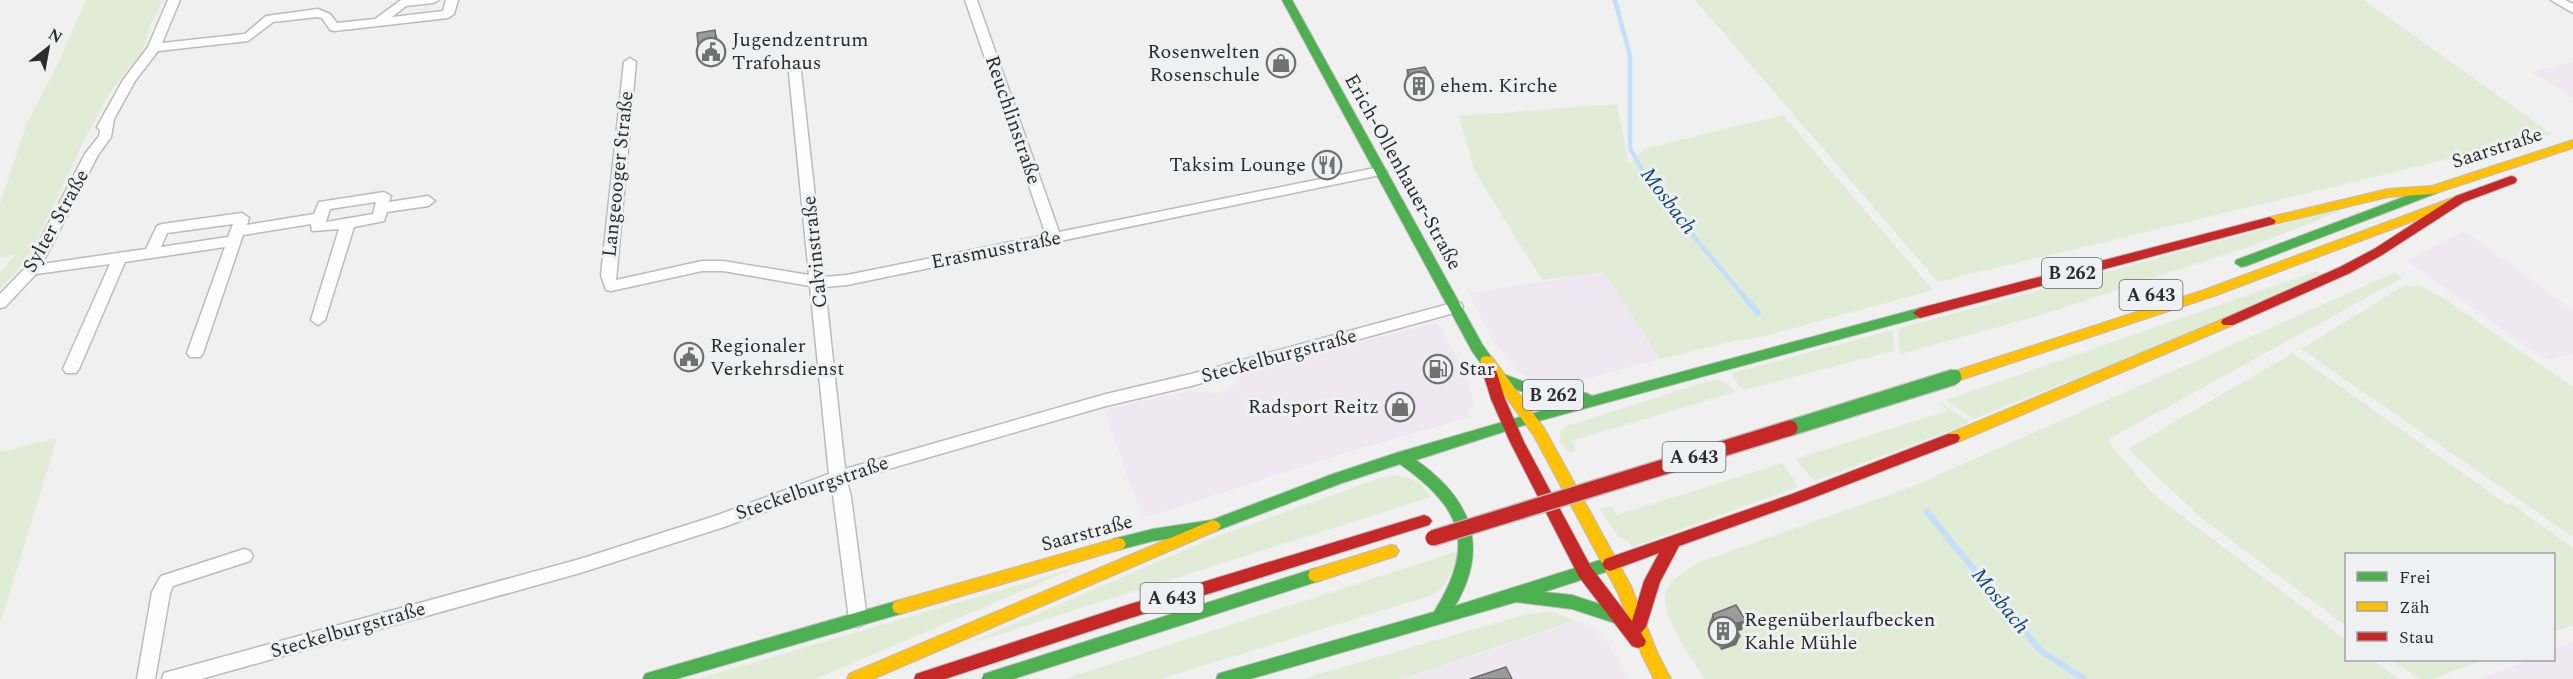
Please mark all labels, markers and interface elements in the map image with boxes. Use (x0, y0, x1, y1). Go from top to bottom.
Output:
north arrow (18, 18, 78, 78)
text: N (43, 22, 67, 50)
place label: Jugendzentrum Trafohaus (732, 25, 868, 78)
public building icon: Jugendzentrum Trafohaus (695, 36, 727, 68)
place label: Rosenwelten Rosenschule (1147, 37, 1260, 90)
shop icon: Rosenwelten Rosenschule (1265, 47, 1297, 79)
street label: Reuchlinstraße (977, 52, 1049, 188)
street label: Erich-Ollenhauer-Straße (1336, 68, 1470, 276)
building icon: ehem. Kirche (1403, 70, 1435, 102)
place label: ehem. Kirche (1440, 71, 1557, 101)
street label: Langeooger Straße (594, 89, 642, 259)
street label: Saarstraße (2448, 119, 2546, 177)
restaurant icon: Taksim Lounge (1311, 149, 1343, 181)
place label: Taksim Lounge (1169, 150, 1306, 180)
water label: Mosbach (1632, 160, 1704, 242)
street label: Sylter Straße (15, 164, 97, 278)
street label: Calvinstraße (794, 194, 836, 310)
street label: Erasmusstraße (928, 223, 1064, 277)
road number: B 262 (2042, 258, 2102, 288)
road number: A 643 (2120, 280, 2182, 310)
street label: Steckelburgstraße (1198, 321, 1360, 391)
place label: Regionaler Verkehrsdienst (710, 331, 844, 384)
public building icon: Regionaler Verkehrsdienst (673, 341, 705, 373)
fuel station icon: Star (1422, 353, 1454, 385)
place label: Star (1459, 354, 1495, 384)
road number: B 262 (1523, 380, 1583, 410)
shop icon: Radsport Reitz (1384, 391, 1416, 423)
place label: Radsport Reitz (1248, 392, 1379, 422)
road number: A 643 (1662, 442, 1726, 472)
street label: Steckelburgstraße (731, 448, 893, 528)
street label: Saarstraße (1038, 506, 1136, 560)
legend (2345, 553, 2555, 661)
water label: Mosbach (1963, 561, 2037, 641)
text: Frei (2399, 564, 2431, 591)
road number: A 643 (1140, 583, 1204, 613)
street label: Steckelburgstraße (267, 594, 429, 666)
text: Zäh (2399, 594, 2430, 621)
place label: Regenüberlaufbecken Kahle Mühle (1744, 605, 1935, 658)
building icon: Regenüberlaufbecken Kahle Mühle (1707, 615, 1739, 647)
text: Stau (2399, 624, 2434, 651)

